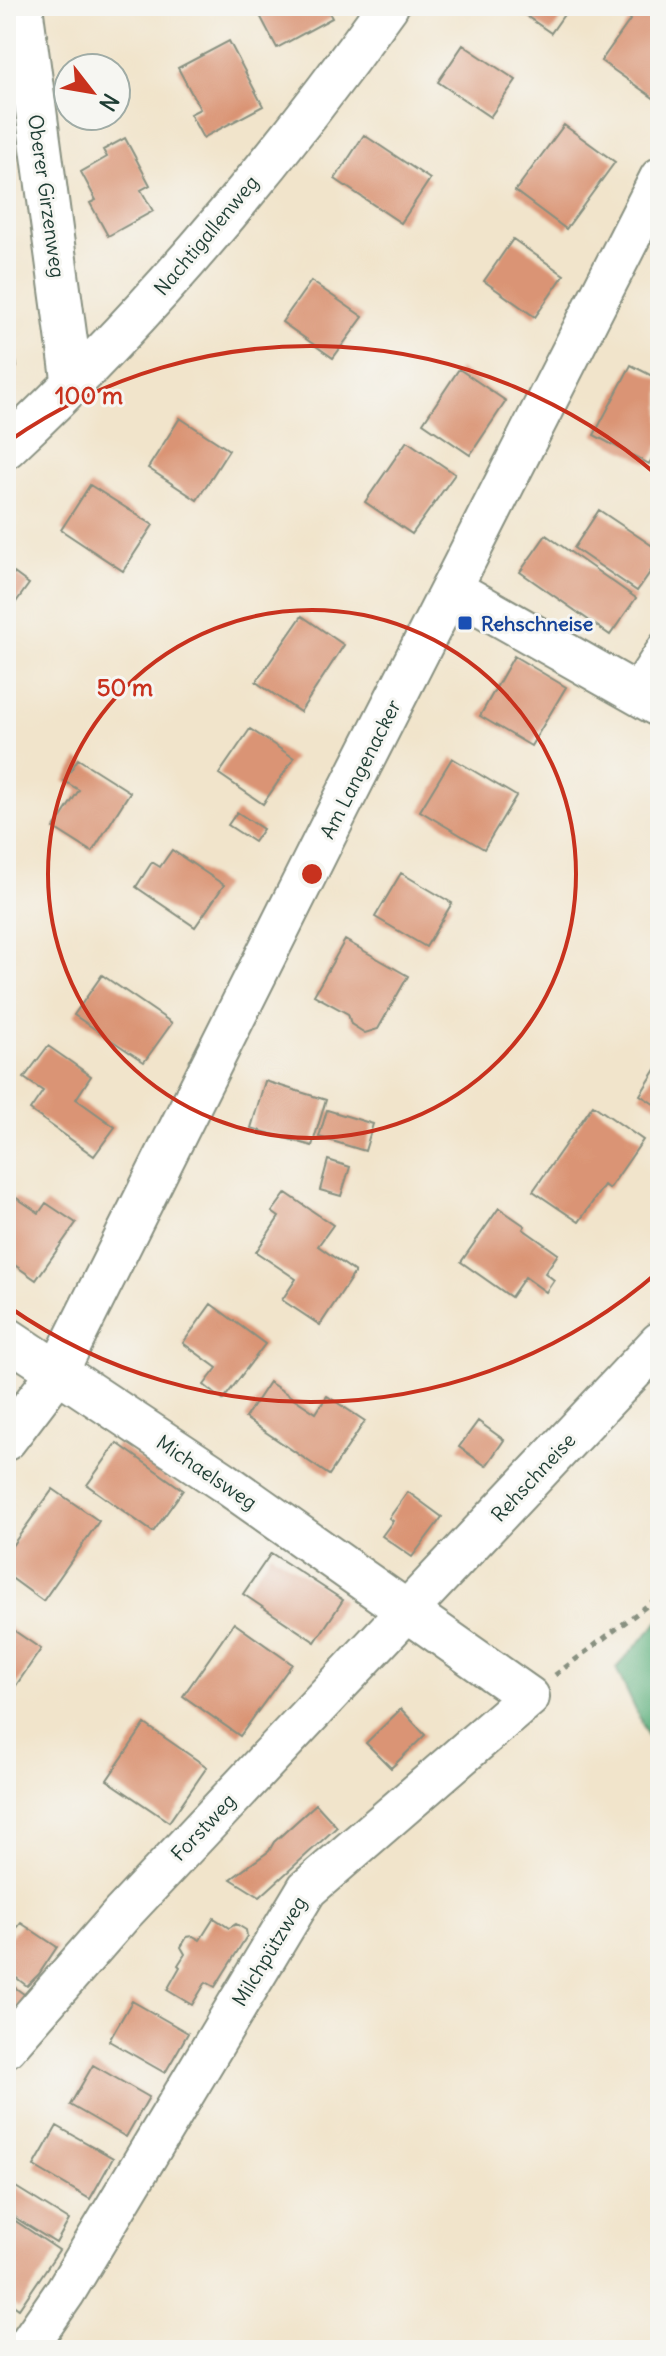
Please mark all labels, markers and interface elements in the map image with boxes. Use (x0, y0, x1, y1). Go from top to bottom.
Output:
north arrow (52, 52, 132, 132)
text: N (93, 89, 125, 116)
street label: Oberer Girzenweg (23, 113, 71, 279)
street label: Nachtigallenweg (148, 170, 264, 300)
text: 100 m (55, 380, 123, 410)
place label: Rehschneise (481, 611, 593, 636)
marker: Rehschneise (456, 614, 474, 632)
text: 50 m (97, 672, 153, 702)
street label: Am Langenacker (314, 695, 406, 843)
centre of rings (298, 860, 326, 888)
street label: Rehschneise (486, 1427, 580, 1527)
street label: Michaelsweg (152, 1429, 262, 1515)
street label: Forstweg (165, 1788, 241, 1866)
street label: Milchpützweg (226, 1891, 312, 2011)

